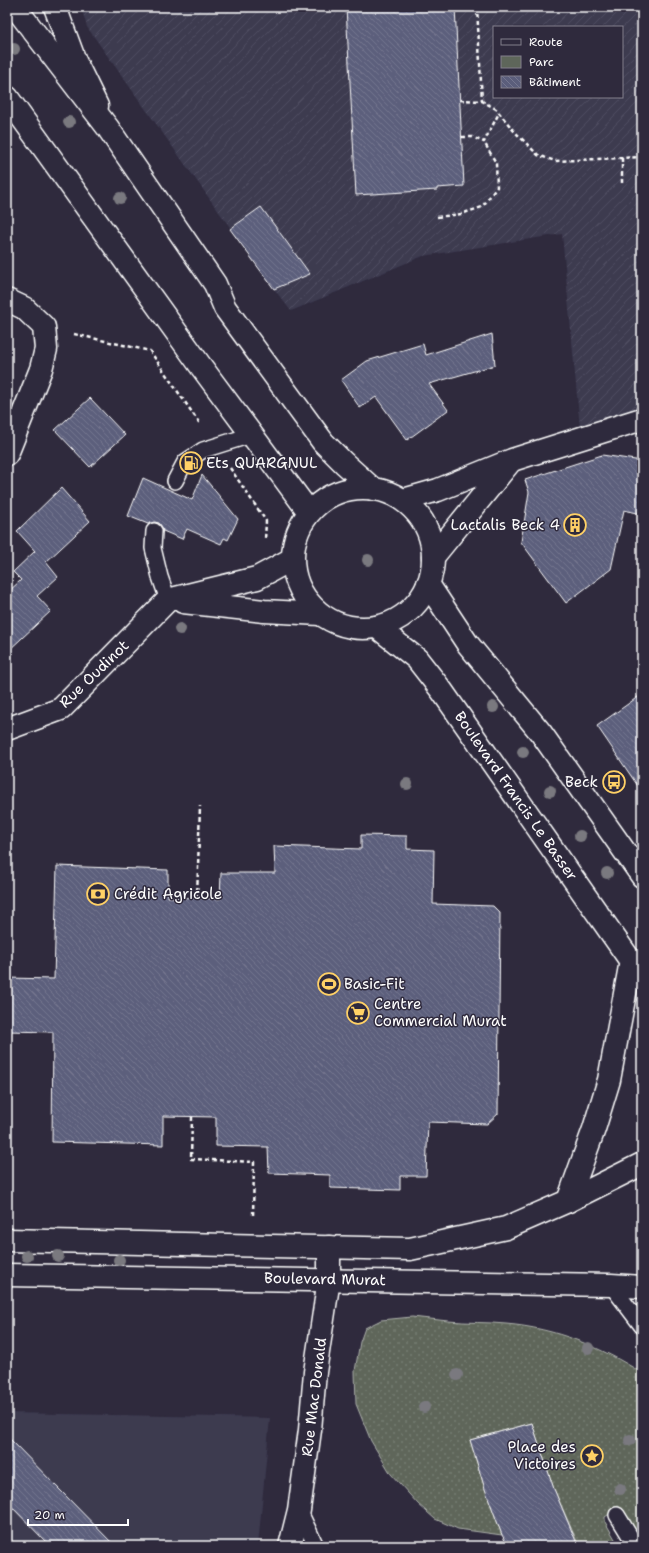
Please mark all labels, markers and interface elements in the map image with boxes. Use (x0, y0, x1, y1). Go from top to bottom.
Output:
legend (493, 26, 623, 98)
text: Route (529, 34, 563, 50)
text: Parc (529, 54, 554, 70)
text: Bâtiment (529, 74, 581, 90)
fuel station icon: Ets QUARGNUL (178, 450, 204, 476)
place label: Ets QUARGNUL (206, 453, 317, 473)
building icon: Lactalis Beck 4 (562, 512, 588, 538)
place label: Lactalis Beck 4 (451, 515, 560, 535)
street label: Rue Oudinot (55, 636, 133, 712)
street label: Boulevard Francis Le Basser (450, 707, 582, 885)
bus stop icon: Beck (601, 769, 627, 795)
place label: Beck (565, 772, 598, 792)
bank icon: Crédit Agricole (85, 881, 111, 907)
place label: Crédit Agricole (114, 884, 222, 904)
sports icon: Basic-Fit (316, 971, 342, 997)
place label: Basic-Fit (344, 974, 405, 994)
place label: Centre Commercial Murat (374, 994, 507, 1031)
supermarket icon: Centre Commercial Murat (345, 1000, 371, 1026)
street label: Boulevard Murat (264, 1268, 386, 1290)
street label: Rue Mac Donald (297, 1336, 331, 1458)
place label: Place des Victoires (508, 1437, 576, 1474)
place icon: Place des Victoires (579, 1443, 605, 1469)
scale bar (28, 1501, 128, 1527)
text: 20 m (34, 1507, 65, 1523)

